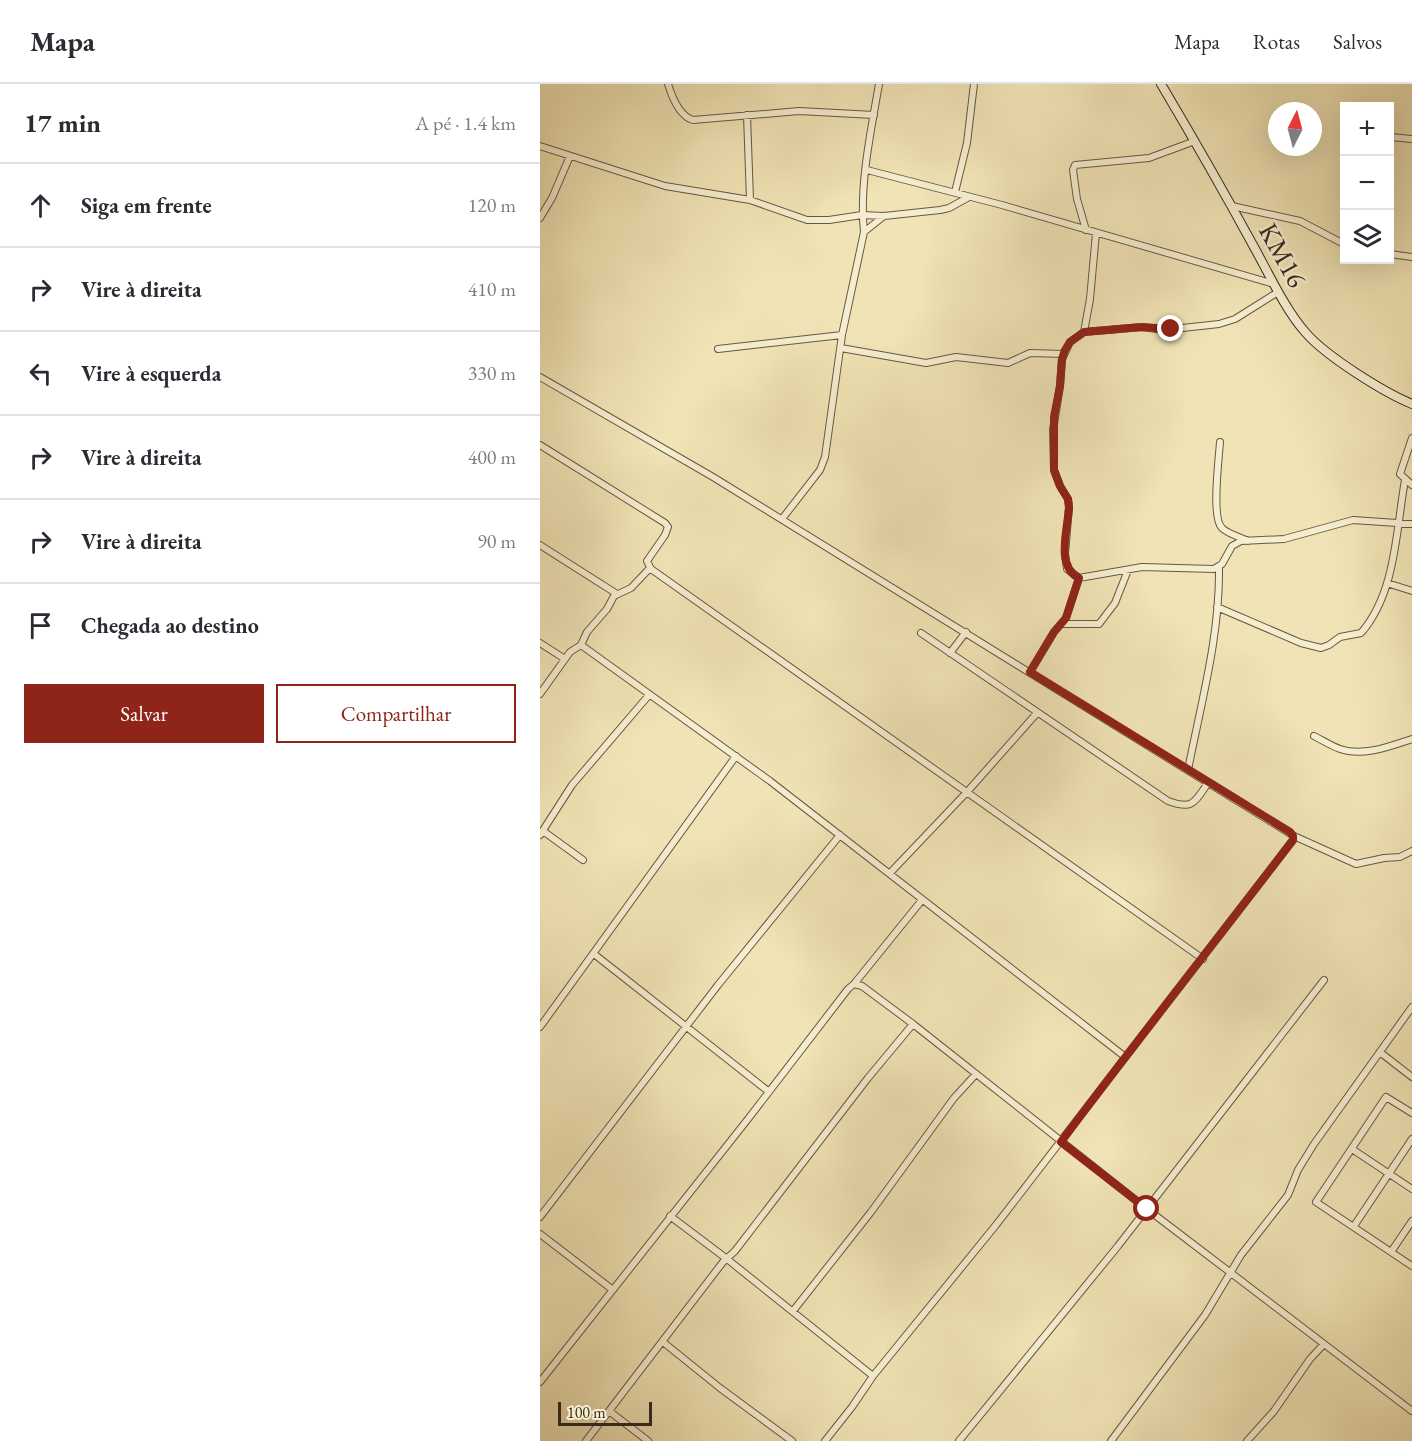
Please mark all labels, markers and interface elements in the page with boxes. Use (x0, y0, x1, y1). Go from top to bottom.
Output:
text: Mapa (30, 23, 95, 59)
text: Mapa (1174, 28, 1220, 55)
text: Rotas (1253, 28, 1300, 55)
text: Salvos (1333, 28, 1382, 55)
north arrow (1268, 102, 1322, 156)
map controls (1340, 102, 1394, 264)
button: + (1340, 102, 1394, 156)
text: 17 min (24, 106, 101, 140)
text: A pé · 1.4 km (415, 110, 516, 136)
button: − (1340, 156, 1394, 210)
icon: ahead (24, 189, 57, 222)
text: Siga em frente (81, 191, 212, 220)
text: 120 m (468, 192, 516, 218)
button: layers (1340, 210, 1394, 264)
street label: KM16 (1251, 216, 1315, 294)
icon: right (24, 273, 57, 306)
text: Vire à direita (81, 275, 202, 304)
text: 410 m (468, 276, 516, 302)
route end (1157, 315, 1183, 341)
icon: left (24, 357, 57, 390)
text: Vire à esquerda (81, 359, 221, 388)
text: 330 m (468, 360, 516, 386)
icon: right (24, 441, 57, 474)
text: Vire à direita (81, 443, 202, 472)
text: 400 m (468, 444, 516, 470)
icon: right (24, 525, 57, 558)
text: Vire à direita (81, 527, 202, 556)
text: 90 m (477, 528, 516, 554)
icon: arrive (24, 609, 57, 642)
text: Chegada ao destino (81, 611, 259, 640)
button: Salvar (24, 684, 264, 743)
button: Compartilhar (276, 684, 516, 743)
route start (1133, 1195, 1159, 1221)
scale bar (558, 1399, 652, 1426)
text: 100 m (567, 1402, 606, 1423)

